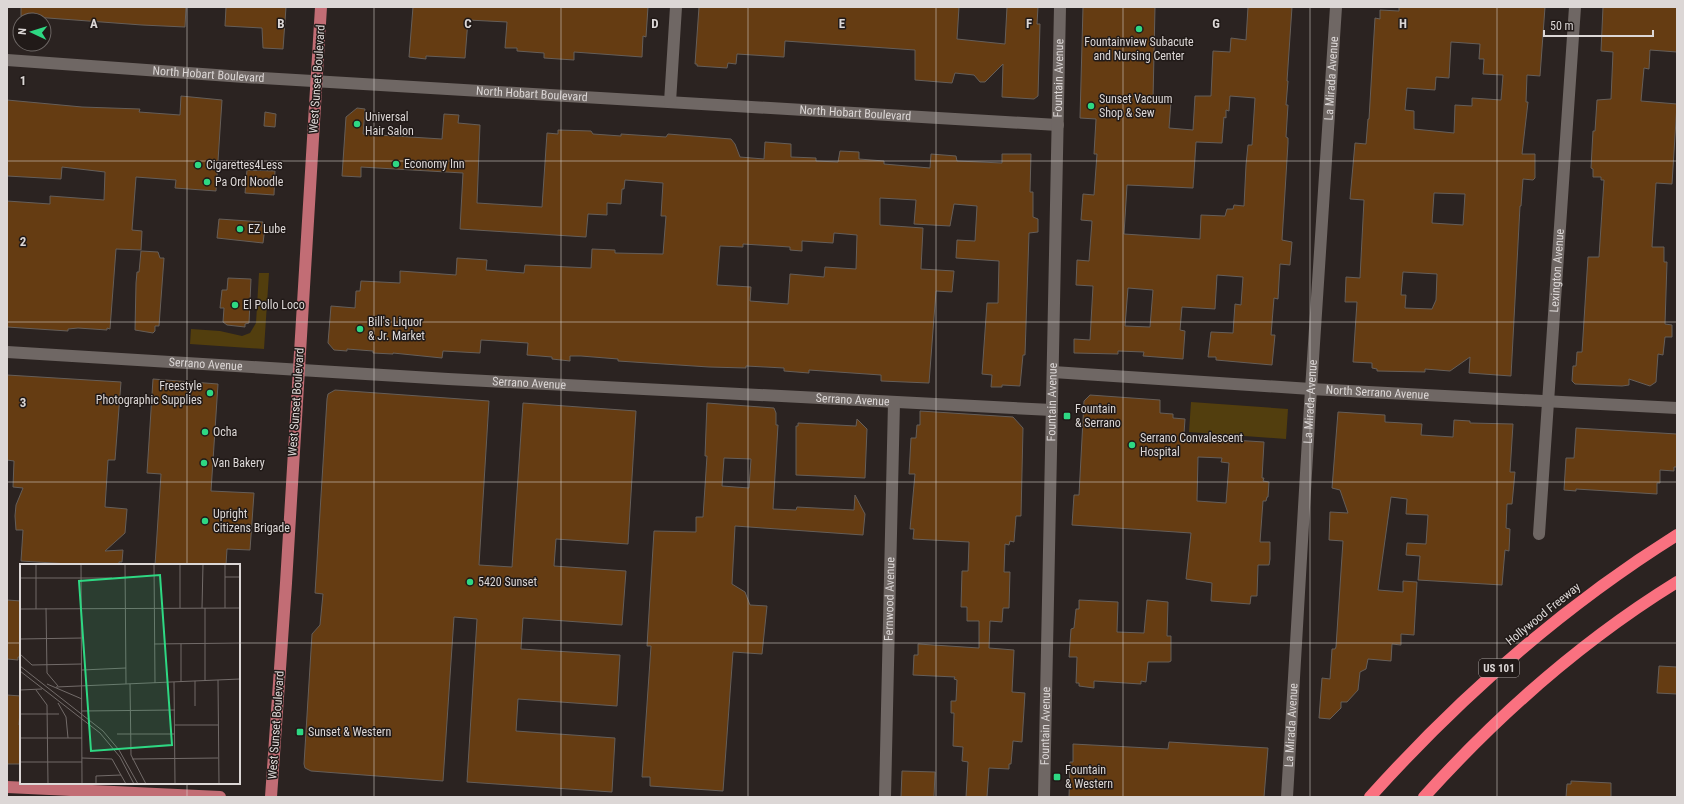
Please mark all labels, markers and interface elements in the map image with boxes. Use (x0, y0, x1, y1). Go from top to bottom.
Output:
north arrow (12, 12, 52, 52)
scale bar (1544, 12, 1653, 38)
text: A (90, 16, 98, 31)
text: B (277, 16, 285, 31)
text: C (464, 16, 472, 31)
text: D (651, 16, 659, 31)
text: E (839, 16, 846, 31)
text: F (1026, 16, 1032, 31)
text: G (1212, 16, 1220, 31)
text: H (1399, 16, 1407, 31)
text: 50 m (1550, 19, 1574, 33)
street label: West Sunset Boulevard (306, 24, 328, 134)
marker: Fountainview Subacute and Nursing Center (1134, 24, 1144, 34)
text: N (16, 27, 29, 35)
place label: Fountainview Subacute and Nursing Center (1084, 35, 1194, 63)
street label: La Mirada Avenue (1322, 35, 1341, 121)
street label: Fountain Avenue (1051, 38, 1066, 118)
street label: North Hobart Boulevard (152, 63, 265, 85)
text: 1 (20, 73, 26, 88)
street label: North Hobart Boulevard (476, 84, 588, 104)
place label: Sunset Vacuum Shop & Sew (1099, 92, 1173, 120)
marker: Sunset Vacuum Shop & Sew (1086, 101, 1096, 111)
street label: North Hobart Boulevard (799, 103, 912, 123)
place label: Universal Hair Salon (365, 110, 414, 138)
marker: Universal Hair Salon (352, 119, 362, 129)
place label: Economy Inn (404, 157, 465, 171)
place label: Cigarettes4Less (206, 158, 283, 172)
marker: Economy Inn (391, 159, 401, 169)
marker: Cigarettes4Less (193, 160, 203, 170)
place label: Pa Ord Noodle (215, 175, 284, 189)
marker: Pa Ord Noodle (202, 177, 212, 187)
place label: EZ Lube (248, 222, 286, 236)
marker: EZ Lube (235, 224, 245, 234)
street label: Lexington Avenue (1547, 228, 1567, 313)
text: 2 (20, 234, 27, 249)
place label: El Pollo Loco (243, 298, 305, 312)
marker: El Pollo Loco (230, 300, 240, 310)
place label: Bill's Liquor & Jr. Market (368, 315, 425, 343)
marker: Bill's Liquor & Jr. Market (355, 324, 365, 334)
street label: West Sunset Boulevard (285, 347, 307, 457)
street label: Serrano Avenue (168, 355, 243, 373)
street label: La Mirada Avenue (1301, 359, 1320, 444)
street label: Fountain Avenue (1044, 362, 1060, 441)
street label: Serrano Avenue (492, 374, 567, 392)
place label: Freestyle Photographic Supplies (96, 379, 202, 407)
street label: North Serrano Avenue (1325, 383, 1430, 402)
marker: Freestyle Photographic Supplies (205, 388, 215, 398)
street label: Serrano Avenue (815, 391, 890, 409)
text: 3 (20, 395, 26, 410)
place label: Fountain & Serrano (1075, 402, 1121, 430)
marker: Fountain & Serrano (1062, 411, 1072, 421)
place label: Ocha (213, 425, 238, 439)
marker: Ocha (200, 427, 210, 437)
place label: Serrano Convalescent Hospital (1140, 431, 1244, 459)
marker: Serrano Convalescent Hospital (1127, 440, 1137, 450)
place label: Van Bakery (212, 456, 265, 470)
marker: Van Bakery (199, 458, 209, 468)
place label: Upright Citizens Brigade (213, 507, 290, 535)
marker: Upright Citizens Brigade (200, 516, 210, 526)
street label: Fernwood Avenue (882, 557, 897, 641)
inset map (20, 564, 240, 784)
place label: 5420 Sunset (478, 575, 537, 589)
marker: 5420 Sunset (465, 577, 475, 587)
street label: Hollywood Freeway (1503, 580, 1583, 648)
road number: US 101 (1479, 659, 1519, 677)
street label: West Sunset Boulevard (265, 670, 287, 780)
street label: La Mirada Avenue (1282, 682, 1301, 768)
street label: Fountain Avenue (1038, 686, 1053, 765)
place label: Sunset & Western (308, 725, 391, 739)
marker: Sunset & Western (295, 727, 305, 737)
place label: Fountain & Western (1065, 763, 1113, 791)
marker: Fountain & Western (1052, 772, 1062, 782)

